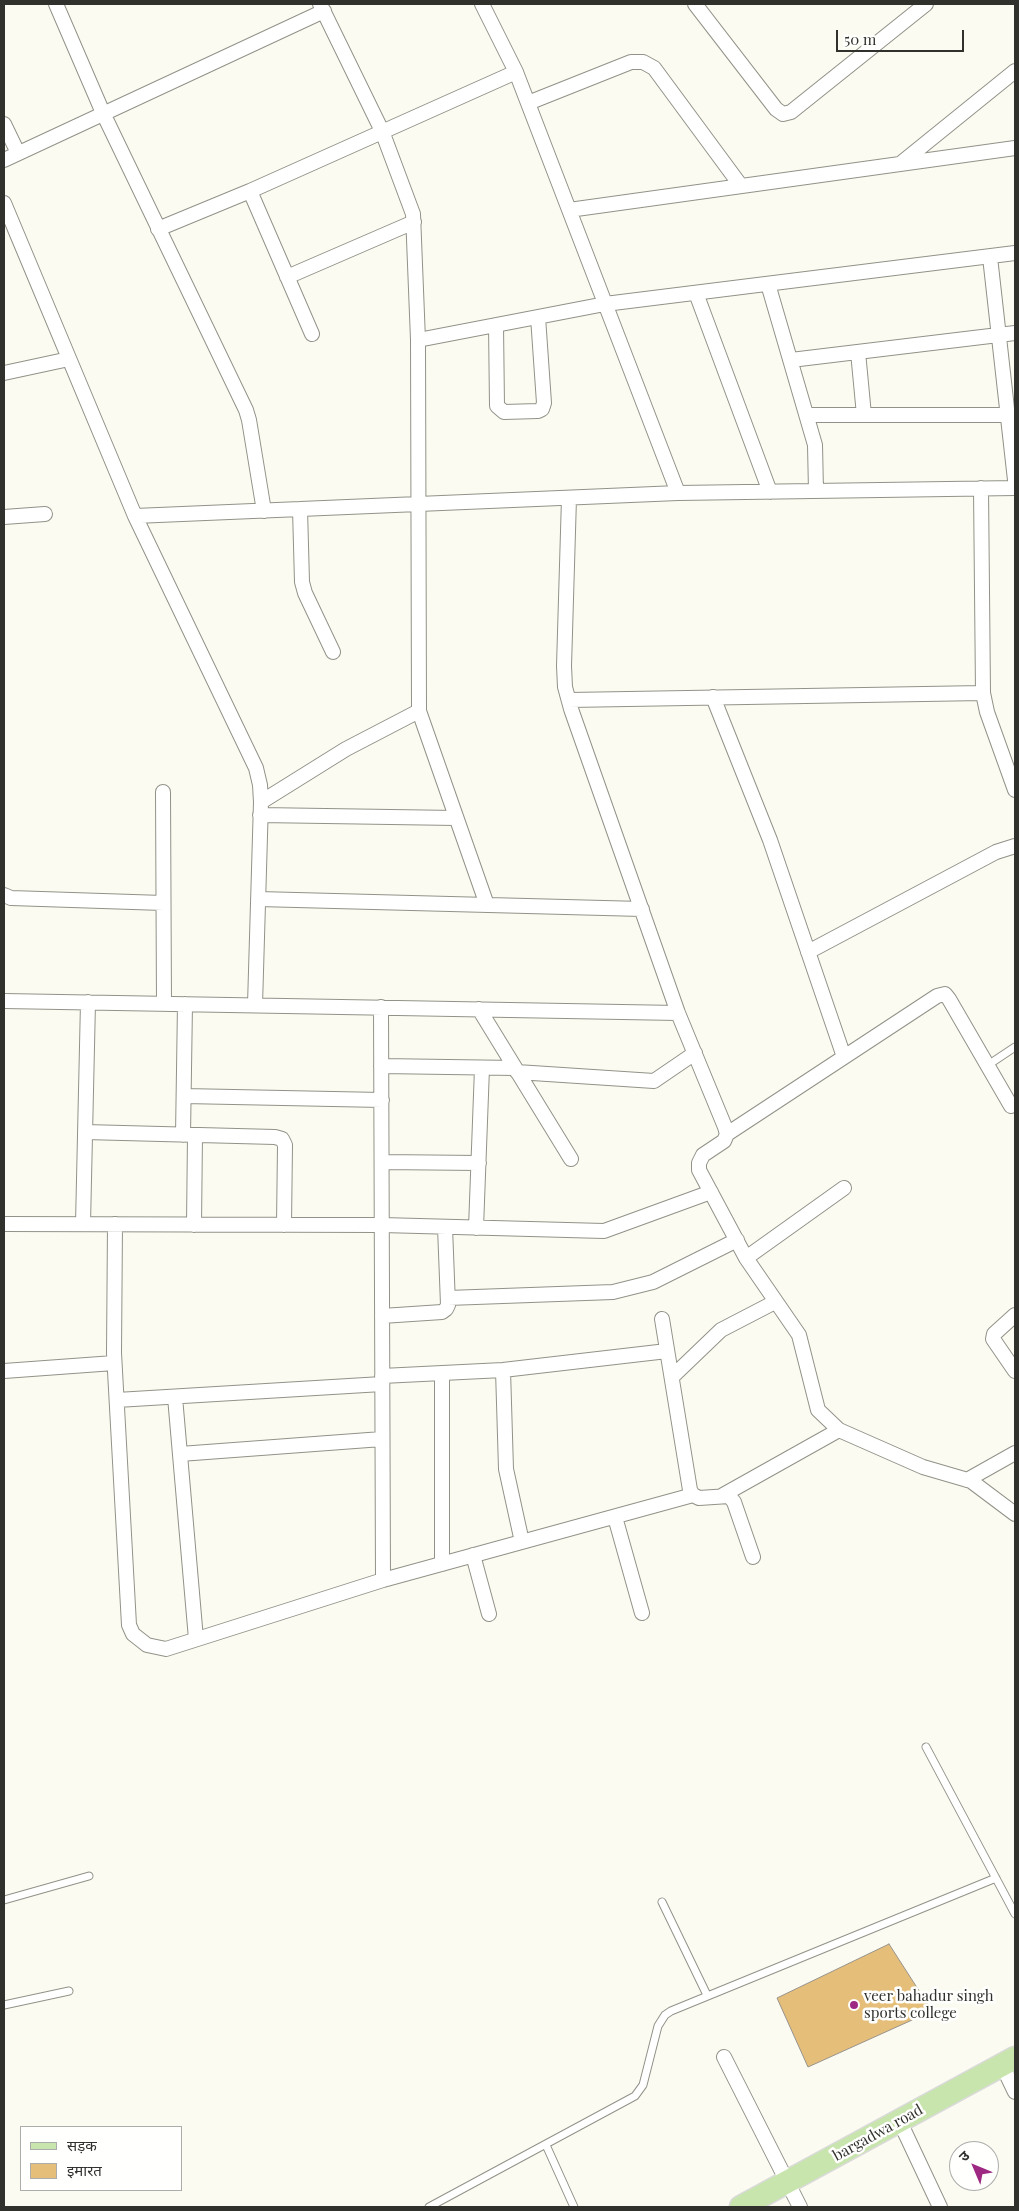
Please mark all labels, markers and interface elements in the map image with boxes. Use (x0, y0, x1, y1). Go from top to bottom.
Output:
scale bar (839, 20, 966, 52)
text: 50 m (844, 29, 876, 49)
place label: veer bahadur singh sports college (864, 1987, 993, 2022)
marker: veer bahadur singh sports college (848, 1999, 860, 2011)
street label: bargadwa road (830, 2101, 926, 2165)
legend (20, 2126, 182, 2191)
text: सड़क (67, 2135, 97, 2155)
north arrow (949, 2141, 999, 2191)
text: उ (954, 2146, 973, 2165)
text: इमारत (67, 2160, 102, 2180)

